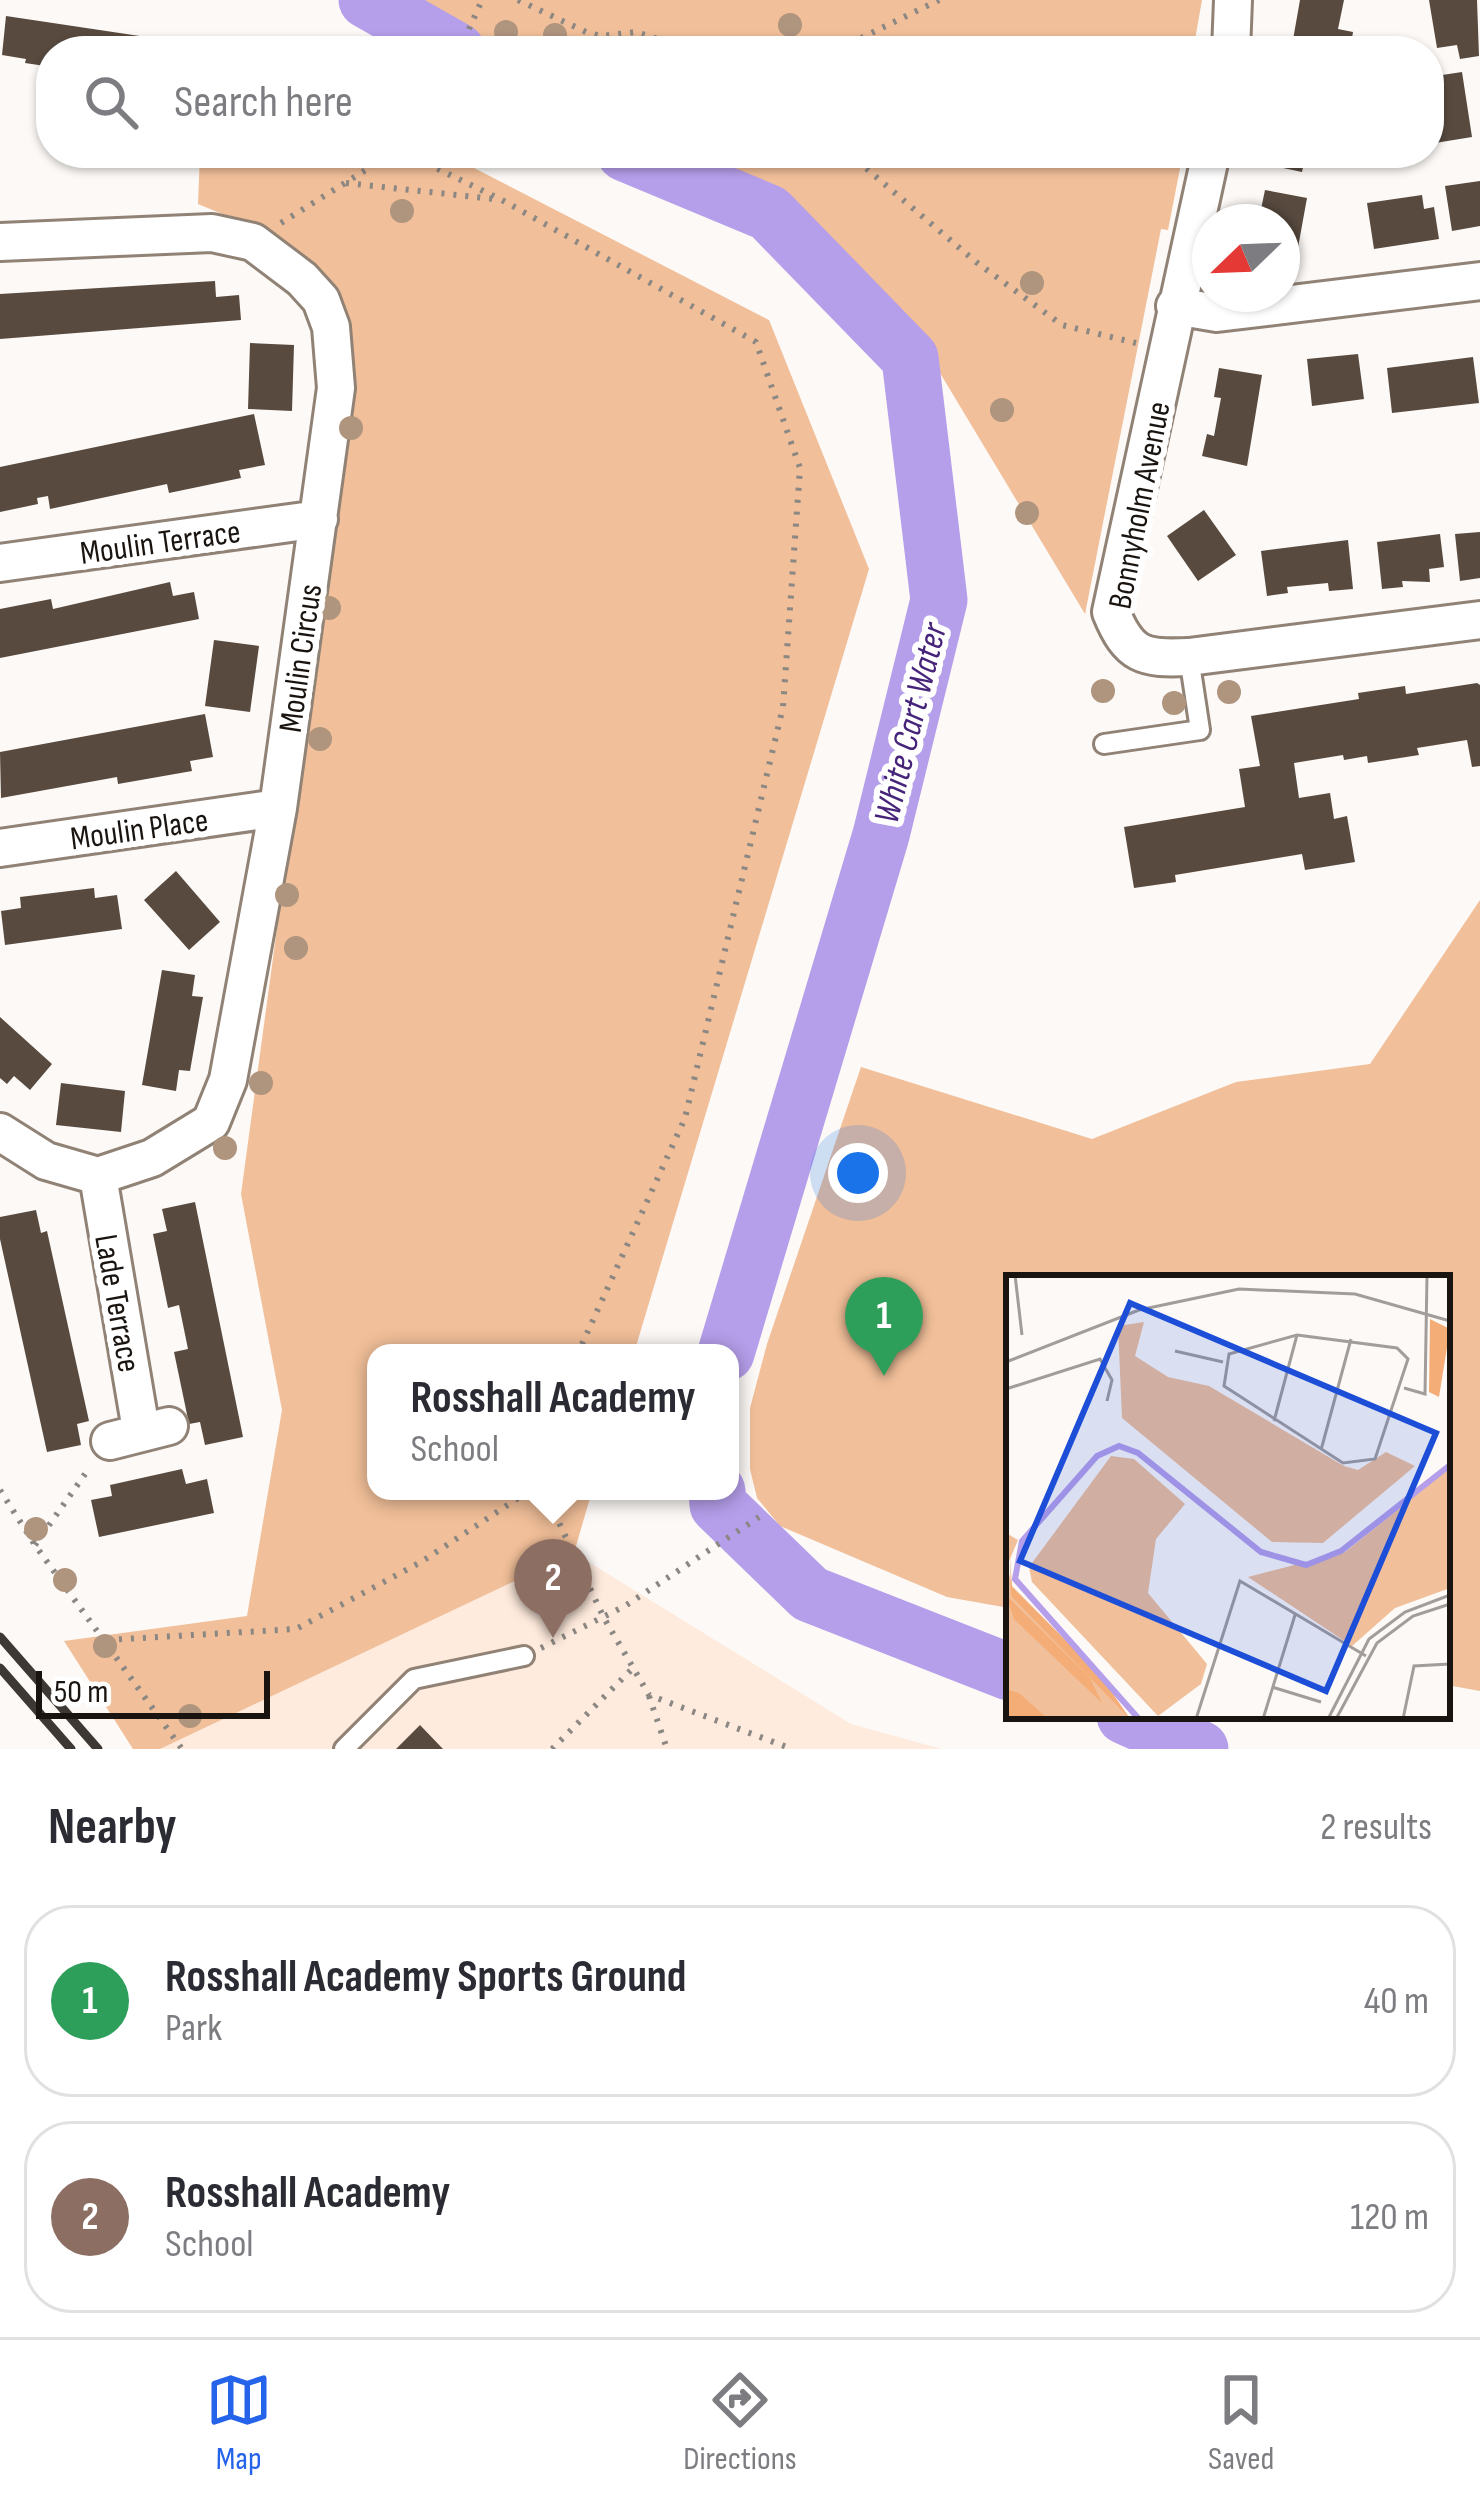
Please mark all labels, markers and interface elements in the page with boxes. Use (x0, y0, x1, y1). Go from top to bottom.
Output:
search box (36, 36, 1444, 168)
icon: search (78, 69, 144, 135)
text: Search here (174, 75, 353, 130)
north arrow (1192, 204, 1300, 312)
street label: Bonnyholm Avenue (1100, 398, 1180, 612)
street label: Moulin Terrace (78, 512, 243, 574)
street label: Moulin Circus (271, 582, 331, 735)
water label: White Cart Water (866, 617, 958, 828)
street label: Moulin Place (68, 801, 211, 859)
your location (828, 1143, 888, 1203)
street label: Lade Terrace (85, 1231, 149, 1375)
inset map (1006, 1275, 1450, 1719)
pin: 1 (845, 1277, 923, 1376)
popup (367, 1344, 739, 1500)
text: Rosshall Academy (410, 1371, 696, 1426)
text: School (410, 1426, 499, 1473)
pin: 2 (514, 1539, 592, 1638)
scale bar (36, 1665, 270, 1718)
text: 50 m (54, 1672, 108, 1712)
text: Nearby (48, 1797, 177, 1858)
text: 2 results (1320, 1804, 1432, 1851)
text: Rosshall Academy Sports Ground (165, 1950, 686, 2005)
text: 1 (82, 1978, 98, 2025)
text: 40 m (1364, 1978, 1429, 2025)
text: Park (165, 2005, 222, 2052)
text: Rosshall Academy (165, 2166, 450, 2221)
text: 2 (81, 2194, 99, 2241)
text: 120 m (1350, 2194, 1429, 2241)
text: School (165, 2221, 254, 2268)
tab: Map (206, 2367, 272, 2479)
tab: Directions (683, 2367, 797, 2479)
tab: Saved (1208, 2367, 1274, 2479)

